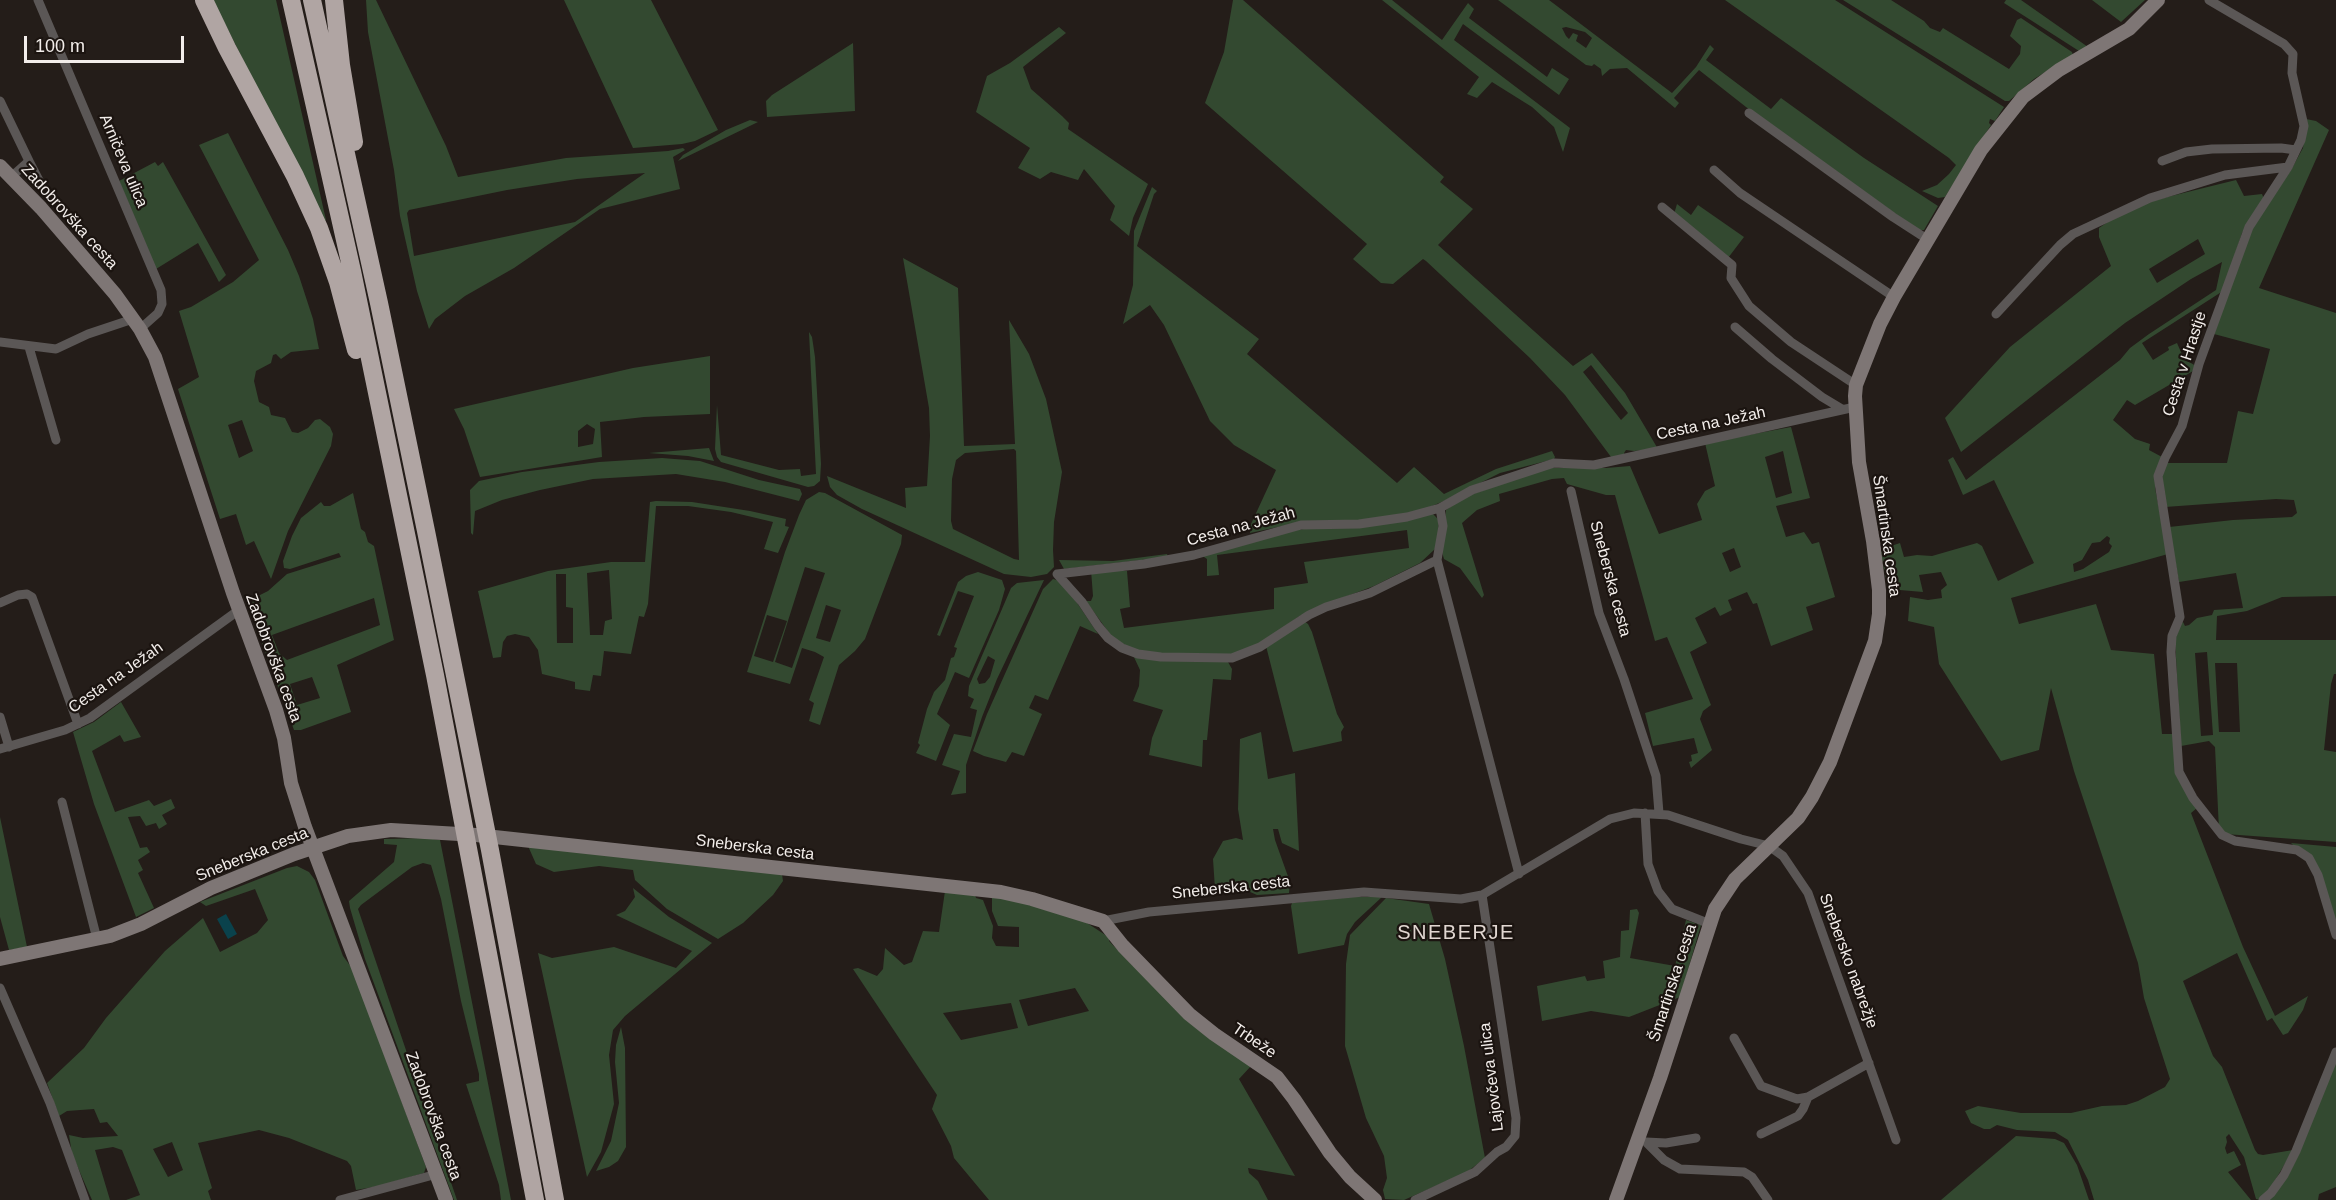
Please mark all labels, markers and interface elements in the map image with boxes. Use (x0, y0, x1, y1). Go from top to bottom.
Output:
scale bar (27, 24, 188, 62)
text: 100 m (35, 36, 85, 56)
street label: Arničeva ulica (95, 111, 151, 211)
street label: Zadobrovška cesta (17, 160, 121, 274)
street label: Cesta v Hrastje (2159, 309, 2211, 419)
street label: Cesta na Ježah (1655, 403, 1767, 445)
street label: Šmartinska cesta (1868, 474, 1904, 598)
street label: Cesta na Ježah (1185, 503, 1297, 551)
street label: Sneberska cesta (1585, 519, 1635, 639)
street label: Zadobrovška cesta (241, 591, 305, 725)
street label: Cesta na Ježah (65, 638, 167, 718)
street label: Sneberska cesta (193, 824, 311, 886)
street label: Sneberska cesta (695, 831, 815, 865)
street label: Sneberska cesta (1171, 872, 1291, 904)
street label: Snebersko nabrežje (1815, 891, 1881, 1031)
district label: SNEBERJE (1397, 921, 1515, 945)
street label: Šmartinska cesta (1645, 922, 1701, 1044)
street label: Trbeže (1228, 1019, 1280, 1063)
street label: Lajovčeva ulica (1476, 1022, 1508, 1132)
street label: Zadobrovška cesta (401, 1049, 465, 1183)

